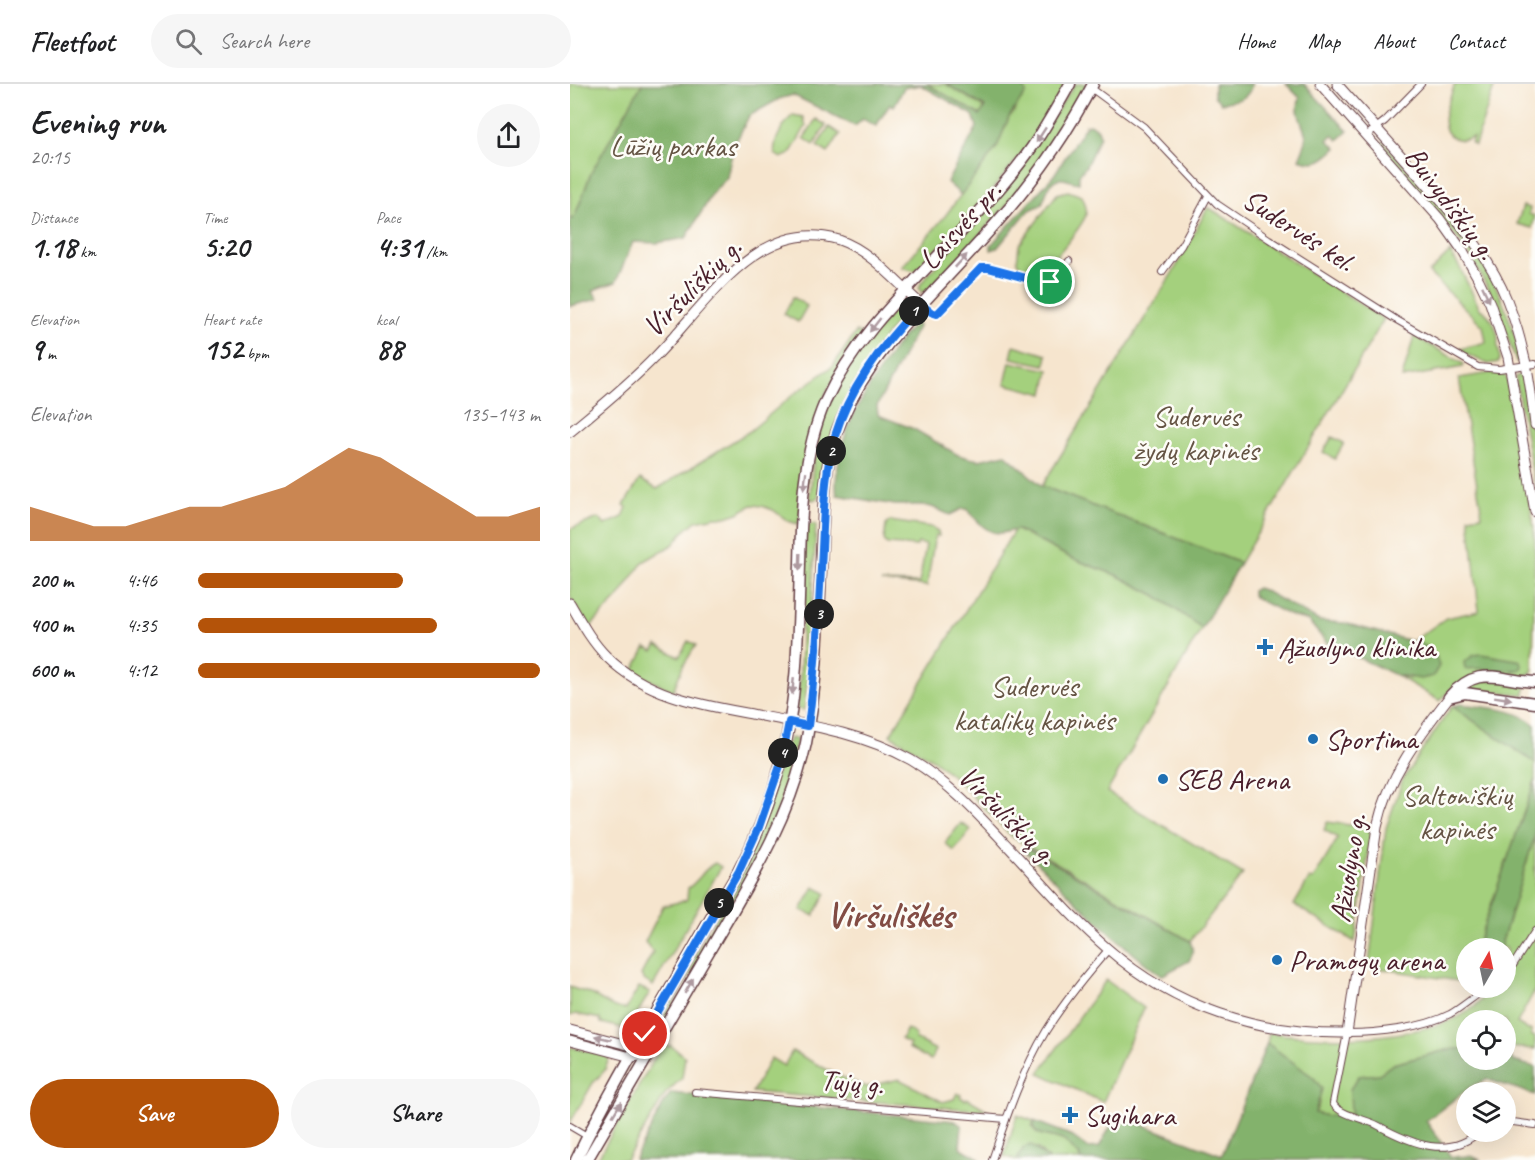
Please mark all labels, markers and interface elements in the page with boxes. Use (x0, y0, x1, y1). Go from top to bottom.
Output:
search box (151, 14, 571, 68)
text: Fleetfoot (30, 24, 115, 59)
icon: search (172, 25, 205, 58)
text: Search here (220, 27, 309, 55)
text: Home (1237, 28, 1275, 54)
text: Map (1308, 28, 1340, 54)
text: About (1373, 28, 1415, 54)
text: Contact (1448, 28, 1505, 54)
text: Evening run (30, 101, 165, 143)
button: share (477, 104, 540, 167)
one-way arrow (1035, 126, 1046, 143)
park label: Lūžių parkas (610, 127, 739, 165)
street label: Buivydiškių g. (1396, 139, 1506, 267)
text: 20:15 (30, 145, 70, 170)
street label: Laisvės pr. (910, 172, 1010, 277)
street label: Sudervės kel. (1236, 180, 1362, 280)
text: Distance (30, 208, 78, 228)
text: Time (203, 208, 227, 228)
text: Pace (376, 208, 401, 228)
text: 1.18 (30, 228, 76, 266)
text: 5:20 (203, 228, 249, 266)
text: 4:31 (376, 228, 422, 266)
street label: Viršuliškių g. (634, 229, 750, 345)
text: km (76, 242, 96, 262)
text: /km (422, 242, 447, 262)
one-way arrow (954, 254, 968, 269)
pin (1024, 256, 1075, 307)
icon: arrive (1033, 265, 1066, 298)
one-way arrow (1481, 285, 1491, 303)
pin: 1 (899, 296, 929, 326)
text: 1 (910, 301, 918, 321)
text: Elevation (30, 310, 79, 330)
text: Heart rate (203, 310, 261, 330)
text: kcal (376, 310, 397, 330)
one-way arrow (868, 317, 881, 333)
text: 9 (30, 330, 43, 368)
text: 152 (203, 330, 243, 368)
text: 88 (376, 330, 403, 368)
text: m (43, 344, 56, 364)
text: bpm (243, 344, 269, 364)
park label: Sudervės žydų kapinės (1134, 397, 1261, 469)
text: Elevation (30, 402, 92, 427)
text: 135–143 m (461, 402, 540, 427)
pin: 2 (816, 436, 846, 466)
text: 2 (827, 441, 835, 461)
one-way arrow (801, 472, 810, 491)
one-way arrow (795, 552, 804, 571)
text: 200 m (30, 568, 73, 593)
text: 4:46 (126, 568, 157, 593)
pin: 3 (804, 599, 834, 629)
text: 3 (815, 604, 823, 624)
text: 400 m (30, 613, 73, 638)
text: 4:35 (126, 613, 157, 638)
place label: Ąžuolyno klinika (1278, 628, 1438, 666)
marker: Ąžuolyno klinika (1256, 638, 1274, 656)
text: 600 m (30, 658, 74, 683)
text: 4:12 (126, 658, 157, 683)
park label: Sudervės katalikų kapinės (954, 667, 1117, 739)
one-way arrow (788, 676, 798, 695)
one-way arrow (1494, 694, 1513, 703)
place label: Sportima (1325, 720, 1420, 758)
marker: Sportima (1306, 732, 1320, 746)
pin: 4 (768, 738, 798, 768)
text: 4 (779, 743, 787, 763)
street label: Viršuliškių g. (950, 757, 1066, 873)
place label: SEB Arena (1175, 760, 1291, 798)
marker: SEB Arena (1156, 772, 1170, 786)
park label: Saltoniškių kapinės (1402, 776, 1514, 848)
street label: Ąžuolyno g. (1321, 811, 1375, 925)
pin: 5 (704, 888, 734, 918)
district label: Viršuliškės (826, 892, 957, 938)
text: 5 (716, 893, 722, 913)
north arrow (1456, 938, 1516, 998)
map controls (1456, 938, 1516, 1142)
place label: Pramogų arena (1289, 941, 1447, 979)
marker: Pramogų arena (1270, 953, 1284, 967)
one-way arrow (684, 978, 695, 994)
pin (619, 1008, 670, 1059)
button: locate (1456, 1010, 1516, 1070)
icon: check (628, 1017, 661, 1050)
one-way arrow (594, 1033, 613, 1043)
street label: Tujų g. (819, 1060, 885, 1104)
button: Save (30, 1079, 279, 1148)
button: Share (291, 1079, 540, 1148)
button: layers (1456, 1082, 1516, 1142)
place label: Sugihara (1084, 1096, 1177, 1134)
one-way arrow (612, 1101, 623, 1117)
marker: Sugihara (1061, 1106, 1079, 1124)

